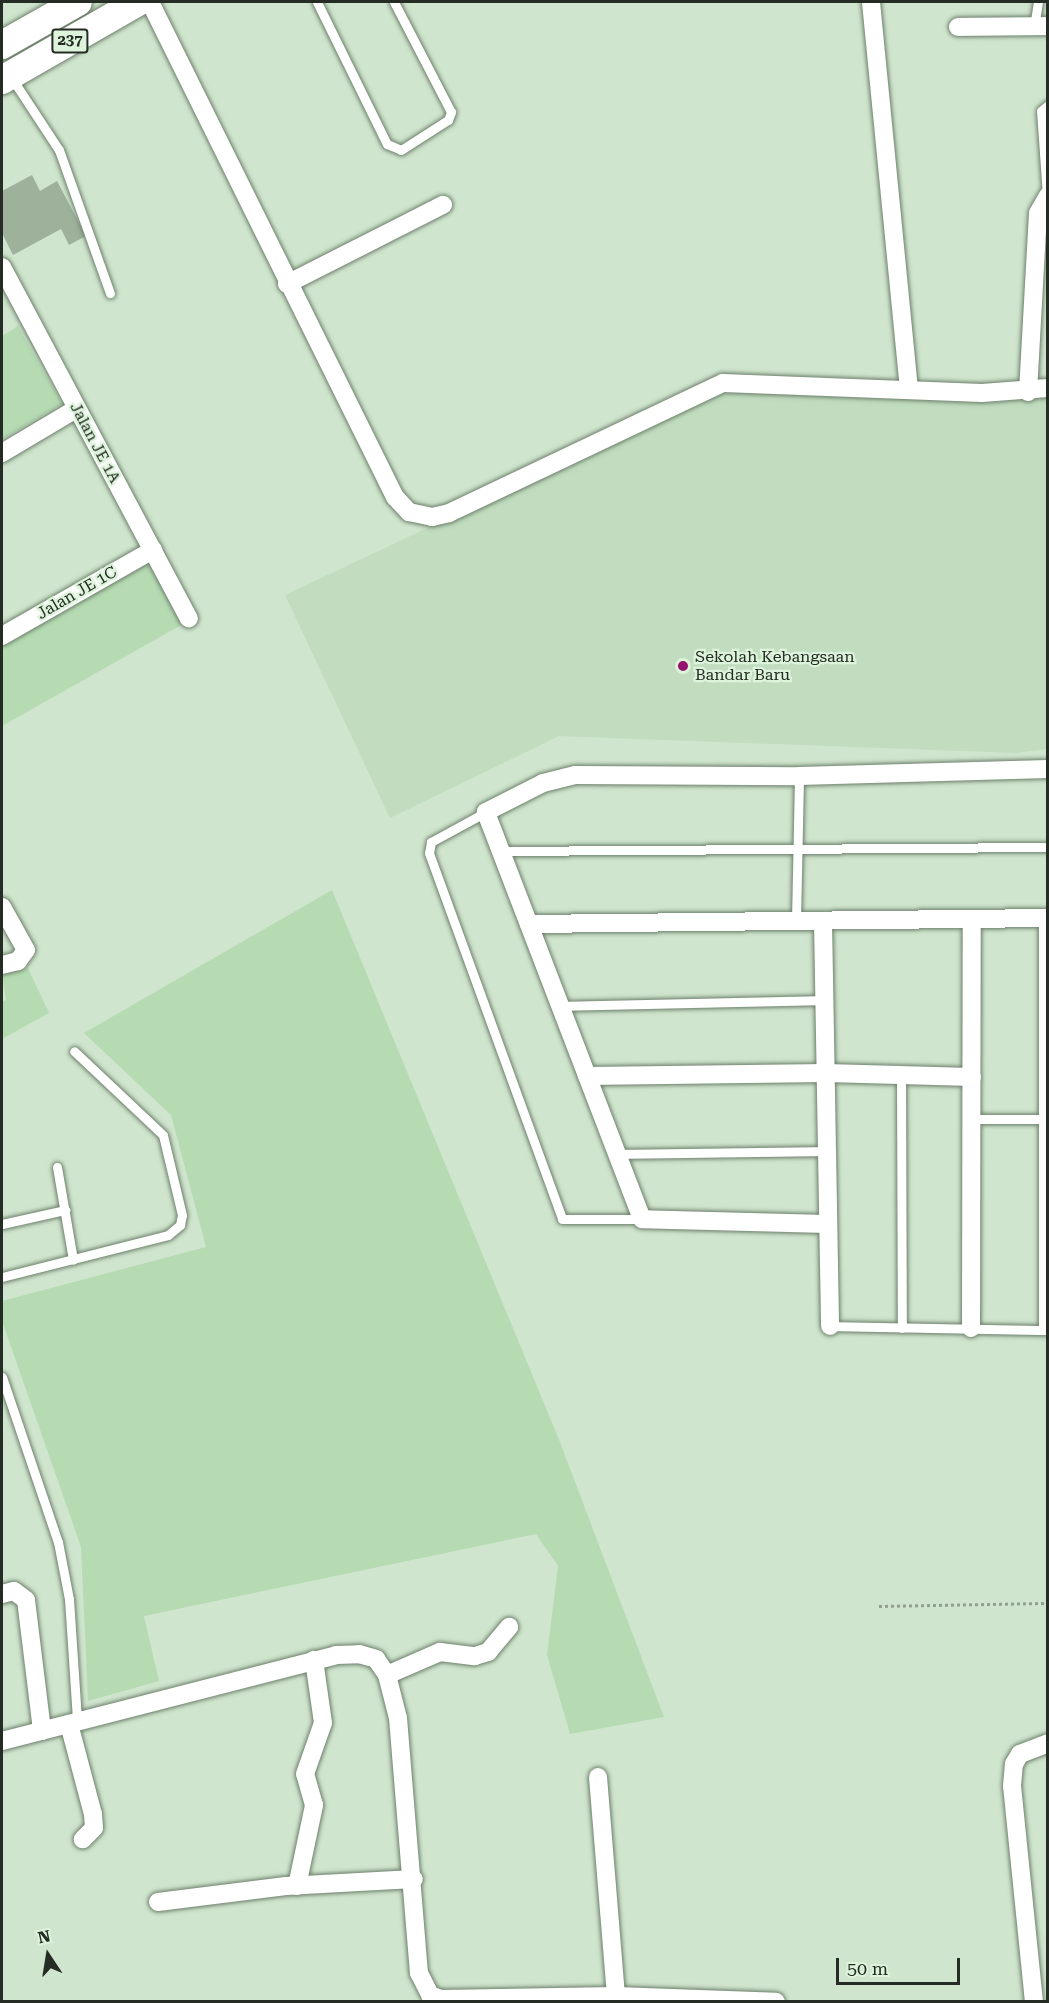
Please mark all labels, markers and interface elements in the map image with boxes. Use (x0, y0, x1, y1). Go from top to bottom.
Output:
road number: 237 (50, 29, 90, 53)
street label: Jalan JE 1A (66, 399, 124, 487)
street label: Jalan JE 1C (34, 562, 120, 624)
place label: Sekolah Kebangsaan Bandar Baru (695, 647, 854, 685)
marker: Sekolah Kebangsaan Bandar Baru (676, 659, 690, 673)
north arrow (18, 1925, 78, 1985)
text: N (36, 1926, 52, 1947)
scale bar (839, 1946, 964, 1984)
text: 50 m (847, 1958, 888, 1979)

